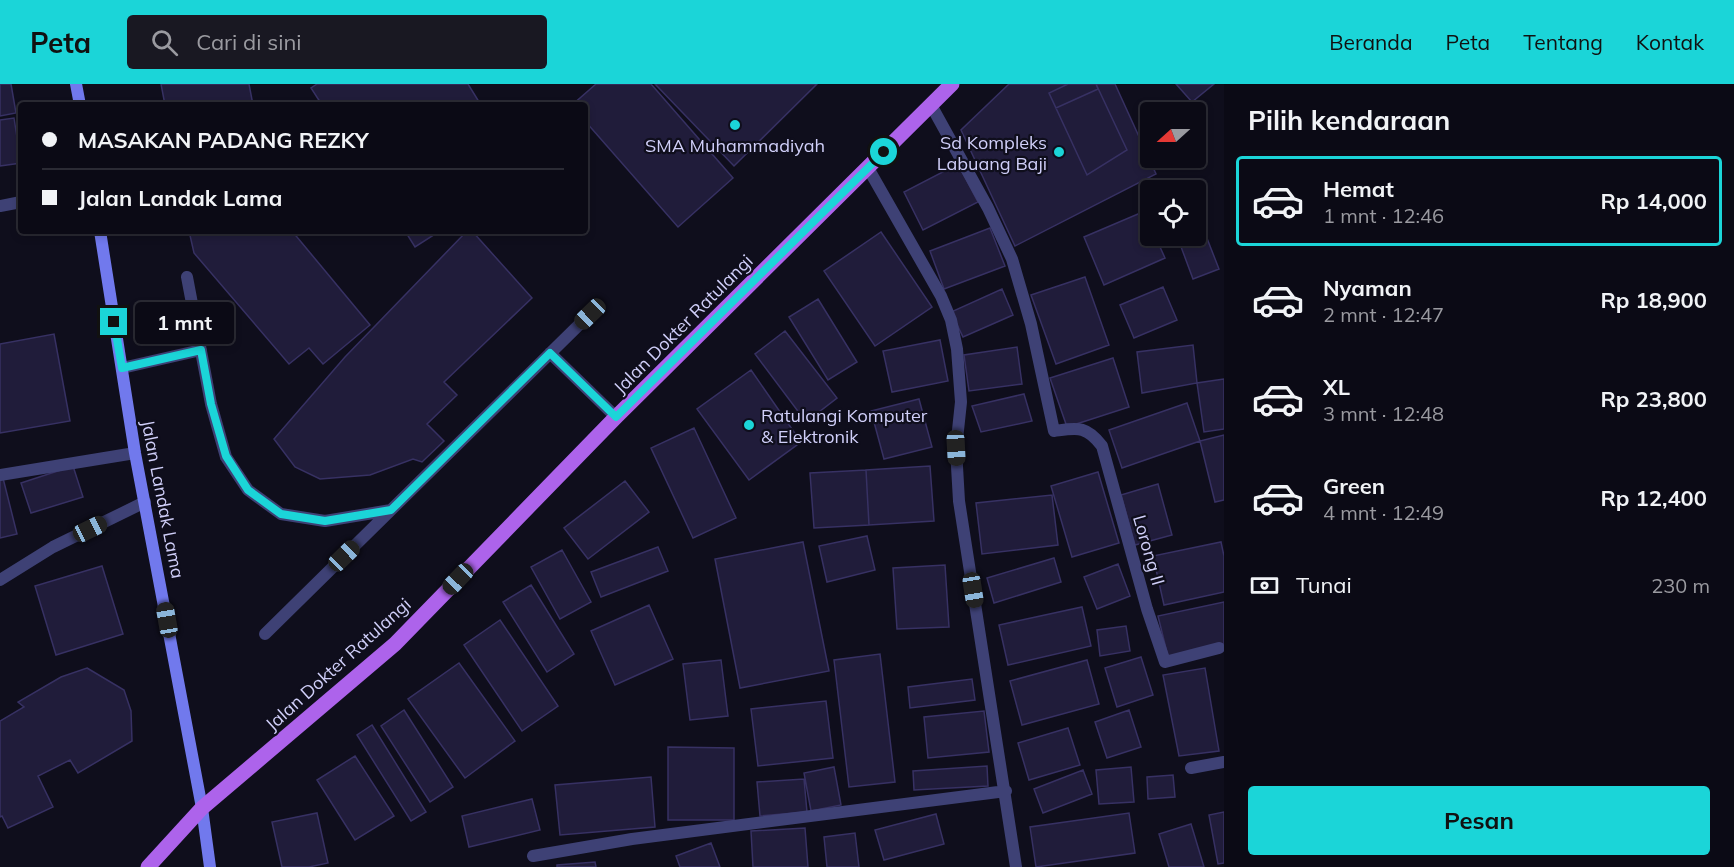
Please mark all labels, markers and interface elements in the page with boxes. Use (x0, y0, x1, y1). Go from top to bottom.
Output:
search box (127, 15, 547, 69)
text: Peta (30, 25, 91, 60)
icon: search (148, 26, 181, 59)
text: Cari di sini (196, 28, 302, 56)
text: Beranda (1329, 29, 1413, 55)
text: Peta (1446, 29, 1490, 55)
text: Tentang (1523, 29, 1603, 55)
text: Kontak (1636, 29, 1704, 55)
north arrow (1140, 102, 1206, 168)
map controls (1140, 102, 1206, 246)
text: Pilih kendaraan (1248, 103, 1450, 137)
marker: SMA Muhammadiyah (728, 118, 742, 132)
text: MASAKAN PADANG REZKY (78, 126, 369, 154)
place label: Sd Kompleks Labuang Baji (937, 131, 1047, 175)
place label: SMA Muhammadiyah (645, 134, 825, 157)
route start (870, 138, 897, 165)
marker: Sd Kompleks Labuang Baji (1052, 145, 1066, 159)
icon: car (1251, 174, 1305, 228)
text: Hemat (1323, 175, 1394, 203)
button: locate (1140, 180, 1206, 246)
text: Jalan Landak Lama (78, 184, 282, 212)
text: Rp 14,000 (1600, 187, 1707, 215)
text: 1 mnt · 12:46 (1323, 203, 1444, 228)
street label: Jalan Dokter Ratulangi (608, 249, 758, 399)
icon: car (1251, 273, 1305, 327)
text: Nyaman (1323, 274, 1412, 302)
text: Rp 18,900 (1600, 286, 1707, 314)
car (571, 295, 609, 333)
callout: 1 mnt (135, 301, 234, 343)
text: 2 mnt · 12:47 (1323, 302, 1444, 327)
route end (100, 308, 127, 335)
text: 1 mnt (157, 310, 212, 335)
icon: car (1251, 372, 1305, 426)
text: XL (1323, 373, 1350, 401)
text: Rp 23,800 (1600, 385, 1707, 413)
text: 3 mnt · 12:48 (1323, 401, 1444, 426)
place label: Ratulangi Komputer & Elektronik (761, 404, 928, 448)
street label: Jalan Landak Lama (136, 418, 190, 580)
marker: Ratulangi Komputer & Elektronik (742, 418, 756, 432)
car (946, 430, 966, 466)
icon: car (1251, 471, 1305, 525)
text: Green (1323, 472, 1385, 500)
text: Rp 12,400 (1600, 484, 1707, 512)
text: 4 mnt · 12:49 (1323, 500, 1444, 525)
street label: Lorong II (1128, 512, 1170, 588)
car (70, 513, 110, 545)
car (325, 537, 363, 575)
car (439, 560, 477, 598)
icon: cash (1248, 569, 1281, 602)
car (961, 571, 985, 609)
text: Tunai (1296, 571, 1352, 599)
text: 230 m (1651, 573, 1710, 598)
street label: Jalan Dokter Ratulangi (261, 593, 415, 735)
car (155, 601, 179, 639)
button: Pesan (1248, 786, 1710, 855)

